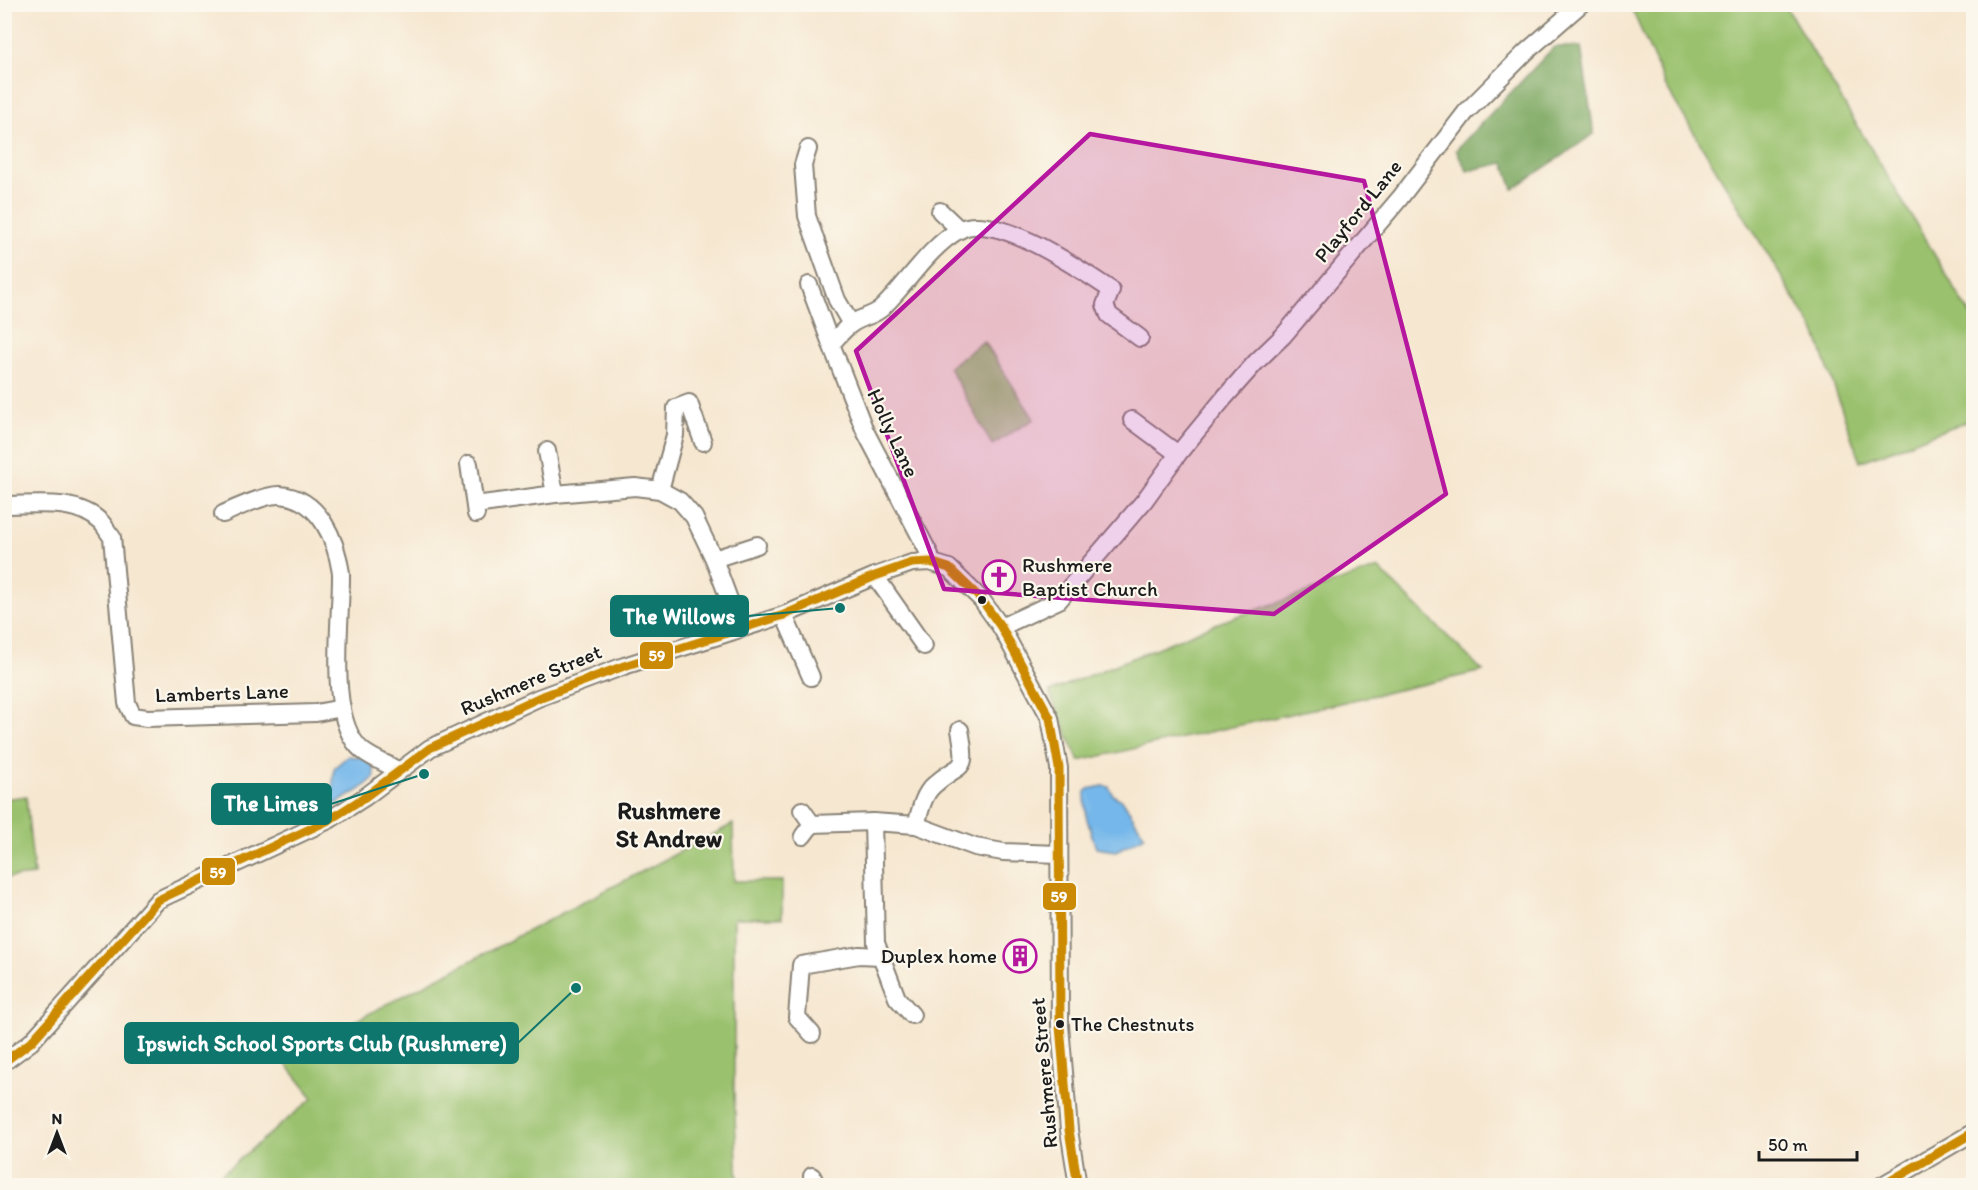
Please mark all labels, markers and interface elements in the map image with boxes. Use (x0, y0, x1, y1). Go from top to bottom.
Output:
street label: Playford Lane (1309, 154, 1407, 267)
street label: Holly Lane (862, 385, 925, 481)
place label: Rushmere Baptist Church (1022, 552, 1158, 601)
church icon: Rushmere Baptist Church (981, 559, 1017, 595)
unlabelled marker (976, 594, 988, 606)
callout: The Willows (611, 596, 748, 636)
text: The Willows (622, 603, 735, 630)
street label: Rushmere Street (456, 638, 605, 721)
line badge: 59 (639, 641, 674, 670)
text: 59 (649, 646, 665, 665)
street label: Lamberts Lane (155, 678, 289, 707)
callout: The Limes (212, 784, 331, 824)
text: The Limes (223, 790, 318, 817)
district label: Rushmere St Andrew (616, 796, 723, 853)
line badge: 59 (201, 857, 236, 886)
text: 59 (210, 863, 226, 882)
line badge: 59 (1042, 882, 1077, 911)
text: 59 (1051, 887, 1067, 906)
building icon: Duplex home (1002, 938, 1038, 974)
place label: Duplex home (880, 943, 997, 968)
street label: Rushmere Street (1024, 997, 1063, 1149)
place label: The Chestnuts (1071, 1012, 1194, 1036)
marker: The Chestnuts (1054, 1018, 1066, 1030)
callout: Ipswich School Sports Club (Rushmere) (125, 1023, 518, 1063)
text: Ipswich School Sports Club (Rushmere) (137, 1030, 507, 1057)
north arrow (27, 1103, 87, 1163)
text: N (52, 1109, 62, 1128)
scale bar (1759, 1124, 1856, 1162)
text: 50 m (1768, 1134, 1808, 1156)

